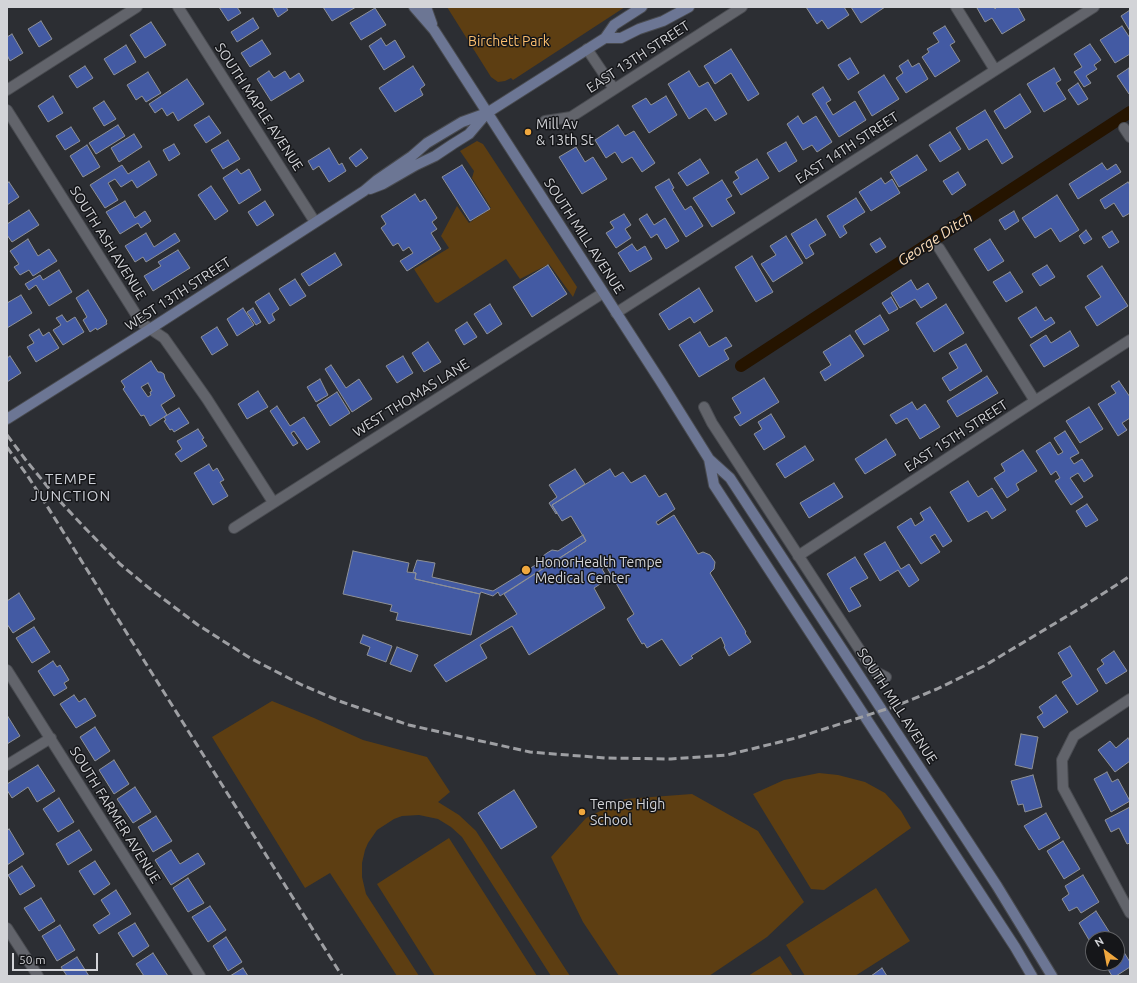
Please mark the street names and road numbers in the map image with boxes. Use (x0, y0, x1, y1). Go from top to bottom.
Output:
street label: EAST 13TH STREET (583, 17, 693, 97)
street label: SOUTH MAPLE AVENUE (211, 40, 307, 174)
street label: EAST 14TH STREET (792, 108, 902, 188)
street label: SOUTH MILL AVENUE (540, 175, 628, 297)
street label: SOUTH ASH AVENUE (66, 183, 150, 303)
street label: WEST 13TH STREET (122, 253, 234, 335)
street label: WEST THOMAS LANE (350, 355, 472, 441)
street label: EAST 15TH STREET (901, 396, 1011, 476)
street label: SOUTH MILL AVENUE (853, 645, 941, 767)
street label: SOUTH FARMER AVENUE (66, 744, 164, 886)

